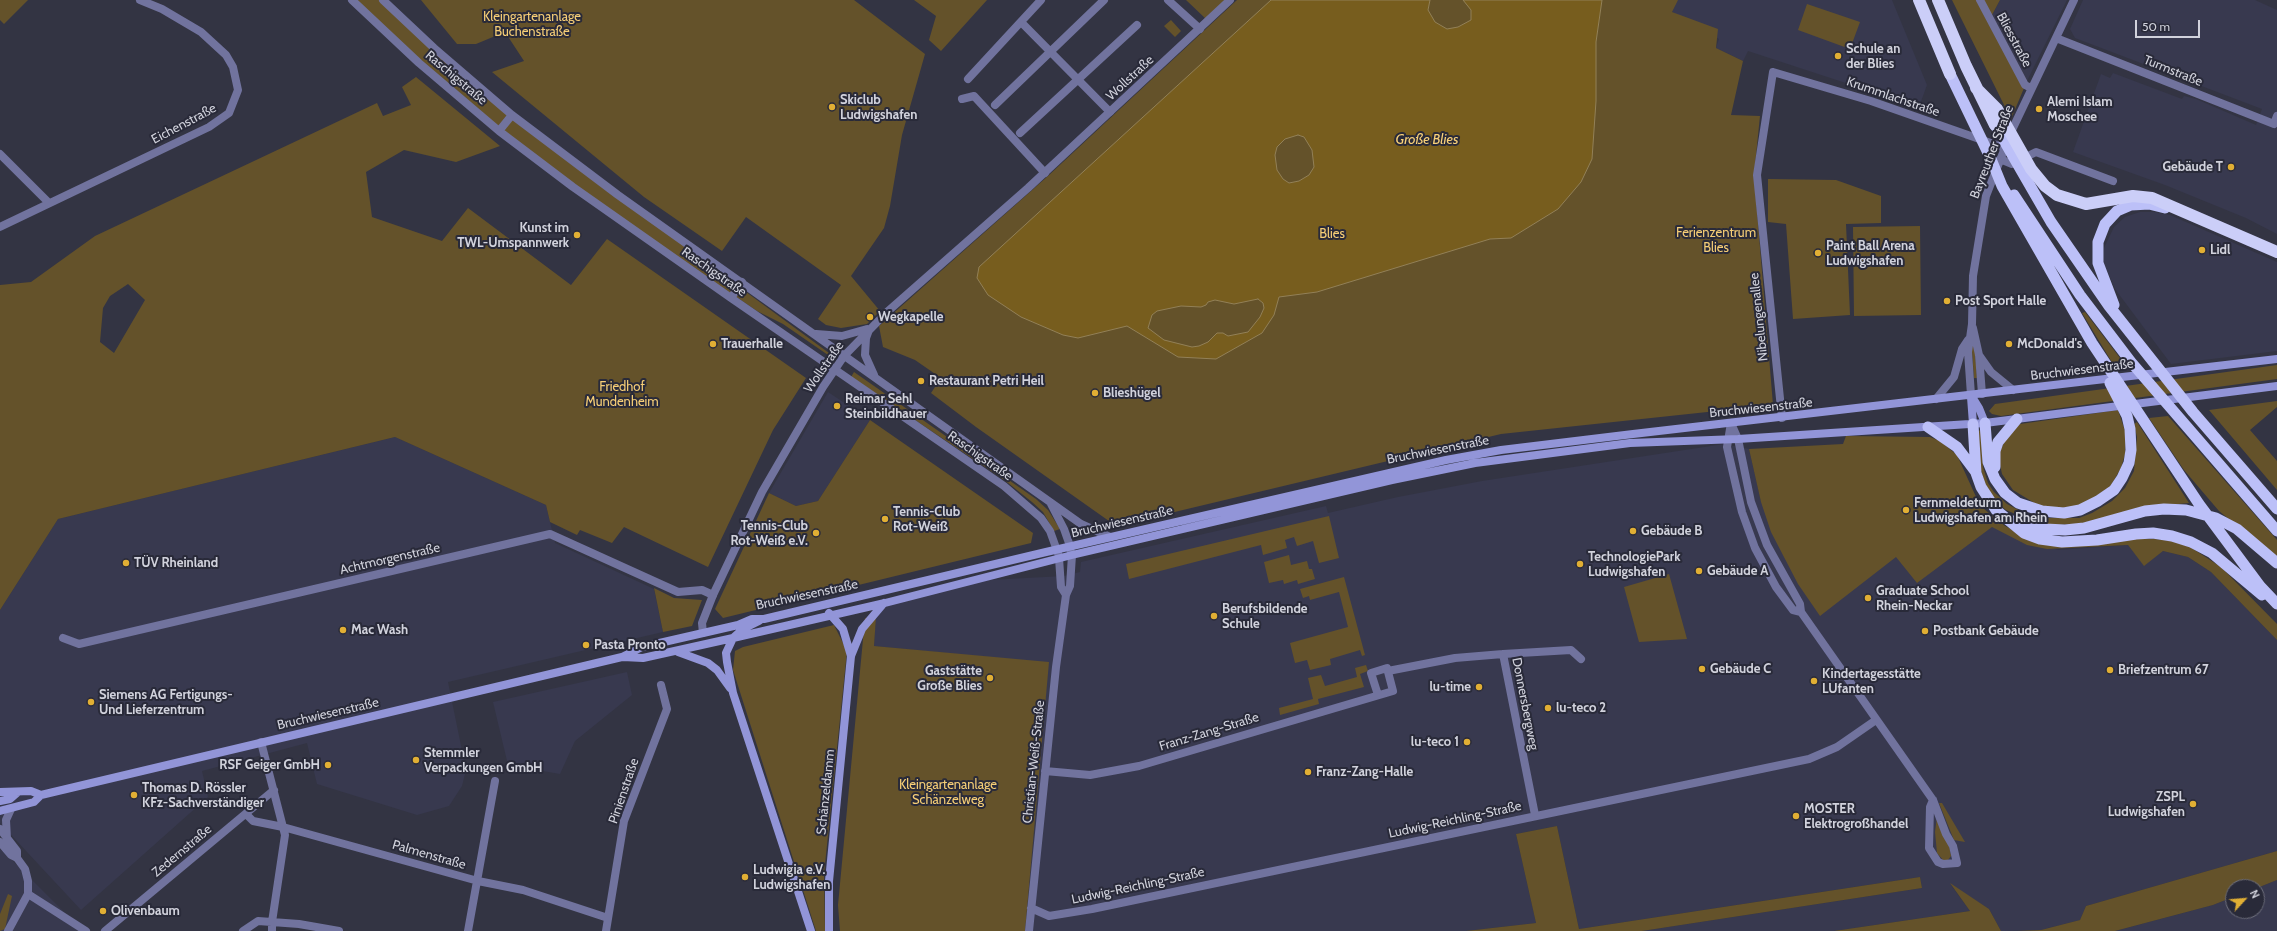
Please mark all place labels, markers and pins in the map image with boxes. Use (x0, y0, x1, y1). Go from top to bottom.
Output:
place label: Schule an der Blies (1846, 41, 1900, 72)
marker: Schule an der Blies (1833, 51, 1843, 61)
place label: Skiclub Ludwigshafen (840, 92, 917, 123)
place label: Alemi Islam Moschee (2047, 94, 2113, 125)
marker: Skiclub Ludwigshafen (827, 102, 837, 112)
marker: Alemi Islam Moschee (2034, 104, 2044, 114)
place label: Gebäude T (2162, 159, 2223, 175)
marker: Gebäude T (2226, 162, 2236, 172)
place label: Kunst im TWL-Umspannwerk (457, 220, 569, 251)
marker: Kunst im TWL-Umspannwerk (572, 230, 582, 240)
place label: Paint Ball Arena Ludwigshafen (1826, 238, 1915, 269)
place label: Lidl (2210, 242, 2230, 258)
marker: Lidl (2197, 245, 2207, 255)
marker: Paint Ball Arena Ludwigshafen (1813, 248, 1823, 258)
place label: Post Sport Halle (1955, 293, 2046, 309)
marker: Post Sport Halle (1942, 296, 1952, 306)
place label: Wegkapelle (878, 309, 944, 325)
marker: Wegkapelle (865, 312, 875, 322)
place label: Trauerhalle (721, 336, 783, 352)
place label: McDonald's (2017, 336, 2082, 352)
marker: Trauerhalle (708, 339, 718, 349)
marker: McDonald's (2004, 339, 2014, 349)
place label: Restaurant Petri Heil (929, 373, 1044, 389)
marker: Restaurant Petri Heil (916, 376, 926, 386)
place label: Blieshügel (1103, 385, 1161, 401)
marker: Blieshügel (1090, 388, 1100, 398)
place label: Reimar Sehl Steinbildhauer (845, 391, 927, 422)
marker: Reimar Sehl Steinbildhauer (832, 401, 842, 411)
place label: Fernmeldeturm Ludwigshafen am Rhein (1914, 495, 2047, 526)
place label: Tennis-Club Rot-Weiß (893, 504, 960, 535)
marker: Fernmeldeturm Ludwigshafen am Rhein (1901, 505, 1911, 515)
marker: Tennis-Club Rot-Weiß (880, 514, 890, 524)
place label: Tennis-Club Rot-Weiß e.V. (730, 518, 808, 549)
place label: Gebäude B (1641, 523, 1702, 539)
marker: Gebäude B (1628, 526, 1638, 536)
marker: Tennis-Club Rot-Weiß e.V. (811, 528, 821, 538)
place label: TechnologiePark Ludwigshafen (1588, 549, 1680, 580)
place label: TÜV Rheinland (134, 555, 218, 571)
marker: TÜV Rheinland (121, 558, 131, 568)
marker: TechnologiePark Ludwigshafen (1575, 559, 1585, 569)
place label: Gebäude A (1707, 563, 1768, 579)
marker: Gebäude A (1694, 566, 1704, 576)
place label: Graduate School Rhein-Neckar (1876, 583, 1969, 614)
marker: Graduate School Rhein-Neckar (1863, 593, 1873, 603)
place label: Berufsbildende Schule (1222, 601, 1308, 632)
marker: Berufsbildende Schule (1209, 611, 1219, 621)
place label: Mac Wash (351, 622, 408, 638)
place label: Postbank Gebäude (1933, 623, 2039, 639)
marker: Mac Wash (338, 625, 348, 635)
marker: Postbank Gebäude (1920, 626, 1930, 636)
place label: Pasta Pronto (594, 637, 666, 653)
marker: Pasta Pronto (581, 640, 591, 650)
place label: Gebäude C (1710, 661, 1771, 677)
place label: Briefzentrum 67 (2118, 662, 2209, 678)
place label: Gaststätte Große Blies (917, 663, 982, 694)
marker: Gebäude C (1697, 664, 1707, 674)
marker: Briefzentrum 67 (2105, 665, 2115, 675)
place label: Kindertagesstätte LUfanten (1822, 666, 1921, 697)
marker: Gaststätte Große Blies (985, 673, 995, 683)
marker: Kindertagesstätte LUfanten (1809, 676, 1819, 686)
place label: lu-time (1429, 679, 1471, 695)
marker: lu-time (1474, 682, 1484, 692)
place label: Siemens AG Fertigungs- Und Lieferzentrum (99, 687, 233, 718)
marker: Siemens AG Fertigungs- Und Lieferzentrum (86, 697, 96, 707)
place label: lu-teco 2 (1556, 700, 1606, 716)
marker: lu-teco 2 (1543, 703, 1553, 713)
place label: lu-teco 1 (1411, 734, 1459, 750)
marker: lu-teco 1 (1462, 737, 1472, 747)
place label: Stemmler Verpackungen GmbH (424, 745, 543, 776)
marker: Stemmler Verpackungen GmbH (411, 755, 421, 765)
place label: RSF Geiger GmbH (219, 757, 320, 773)
marker: RSF Geiger GmbH (323, 760, 333, 770)
place label: Franz-Zang-Halle (1316, 764, 1413, 780)
marker: Franz-Zang-Halle (1303, 767, 1313, 777)
place label: Thomas D. Rössler KFz-Sachverständiger (142, 780, 264, 811)
place label: ZSPL Ludwigshafen (2108, 789, 2185, 820)
marker: Thomas D. Rössler KFz-Sachverständiger (129, 790, 139, 800)
marker: ZSPL Ludwigshafen (2188, 799, 2198, 809)
place label: MOSTER Elektrogroßhandel (1804, 801, 1908, 832)
marker: MOSTER Elektrogroßhandel (1791, 811, 1801, 821)
place label: Ludwigia e.V. Ludwigshafen (753, 862, 830, 893)
marker: Ludwigia e.V. Ludwigshafen (740, 872, 750, 882)
place label: Olivenbaum (111, 903, 180, 919)
marker: Olivenbaum (98, 906, 108, 916)

